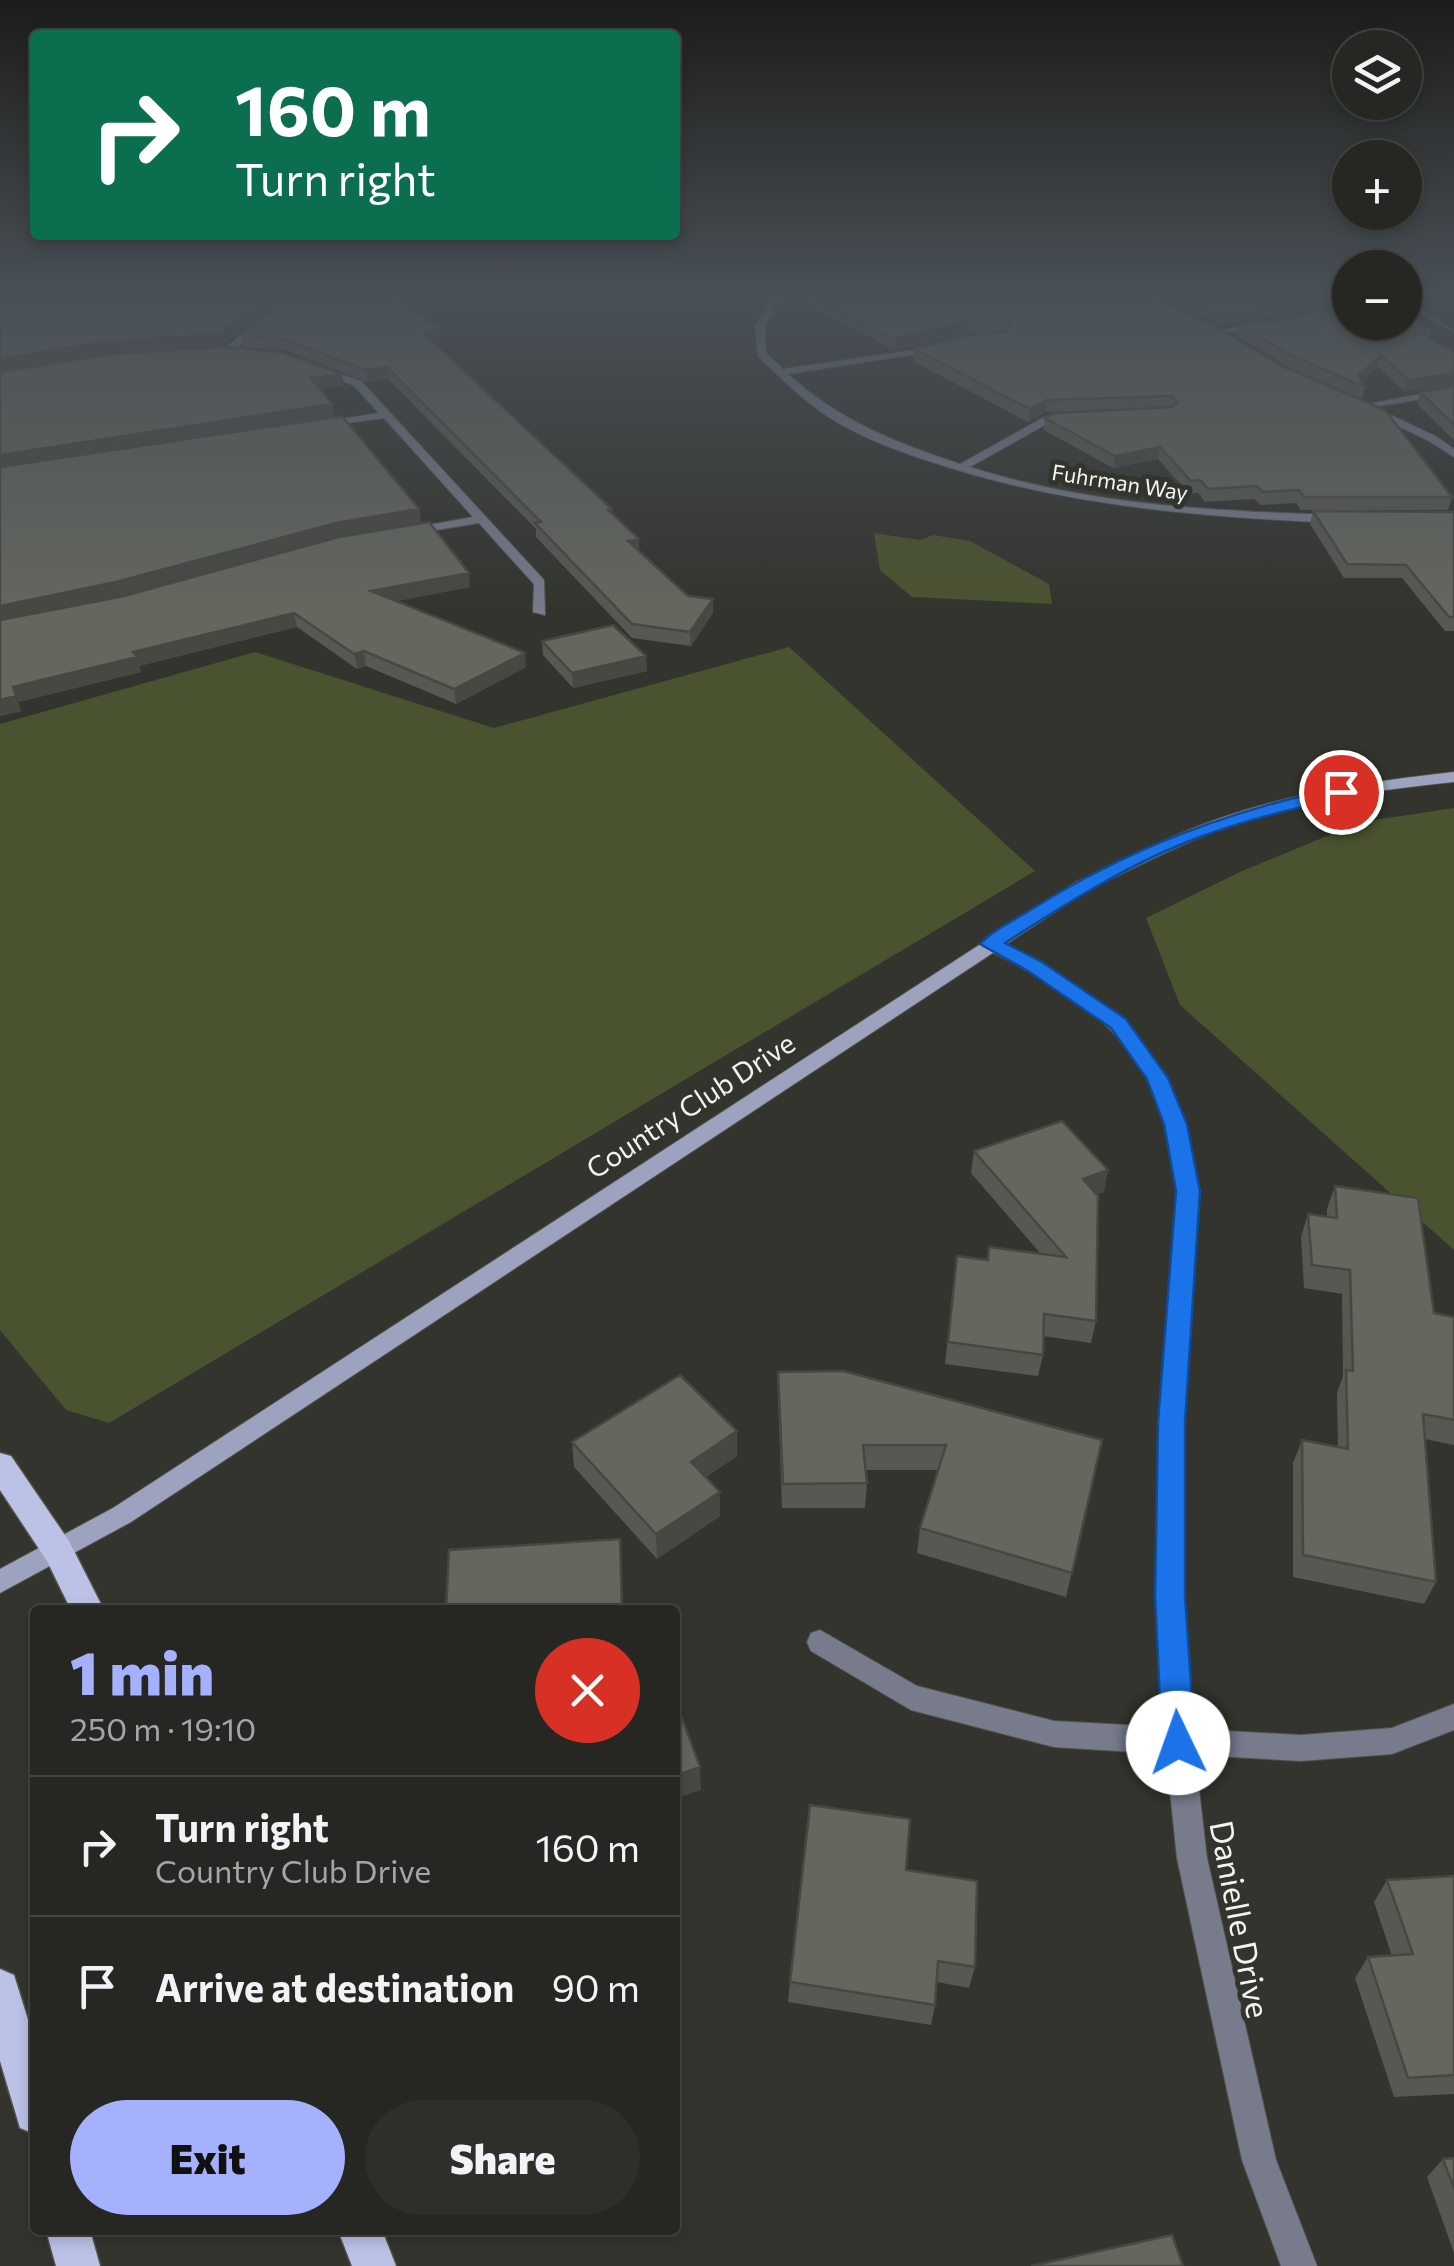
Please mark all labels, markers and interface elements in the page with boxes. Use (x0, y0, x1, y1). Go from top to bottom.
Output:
map controls (1332, 30, 1422, 340)
button: layers (1332, 30, 1422, 120)
text: 160 m (235, 65, 431, 150)
icon: right (70, 70, 200, 200)
button: + (1332, 140, 1422, 230)
text: Turn right (235, 150, 436, 205)
button: − (1332, 250, 1422, 340)
street label: Fuhrman Way (1050, 458, 1190, 506)
pin (1299, 750, 1384, 835)
icon: arrive (1314, 765, 1369, 820)
street label: Country Club Drive (579, 1025, 801, 1185)
text: 1 min (70, 1634, 214, 1707)
button: close (535, 1638, 640, 1743)
position arrow (1126, 1691, 1230, 1795)
text: 250 m · 19:10 (70, 1708, 256, 1748)
text: Turn right (155, 1803, 329, 1850)
street label: Danielle Drive (1202, 1817, 1280, 2021)
icon: right (70, 1819, 125, 1874)
text: 160 m (535, 1823, 640, 1870)
text: Country Club Drive (155, 1850, 431, 1890)
icon: arrive (70, 1959, 125, 2014)
text: Arrive at destination (155, 1963, 514, 2010)
text: 90 m (552, 1963, 640, 2010)
button: Exit (70, 2100, 345, 2215)
button: Share (365, 2100, 640, 2215)

